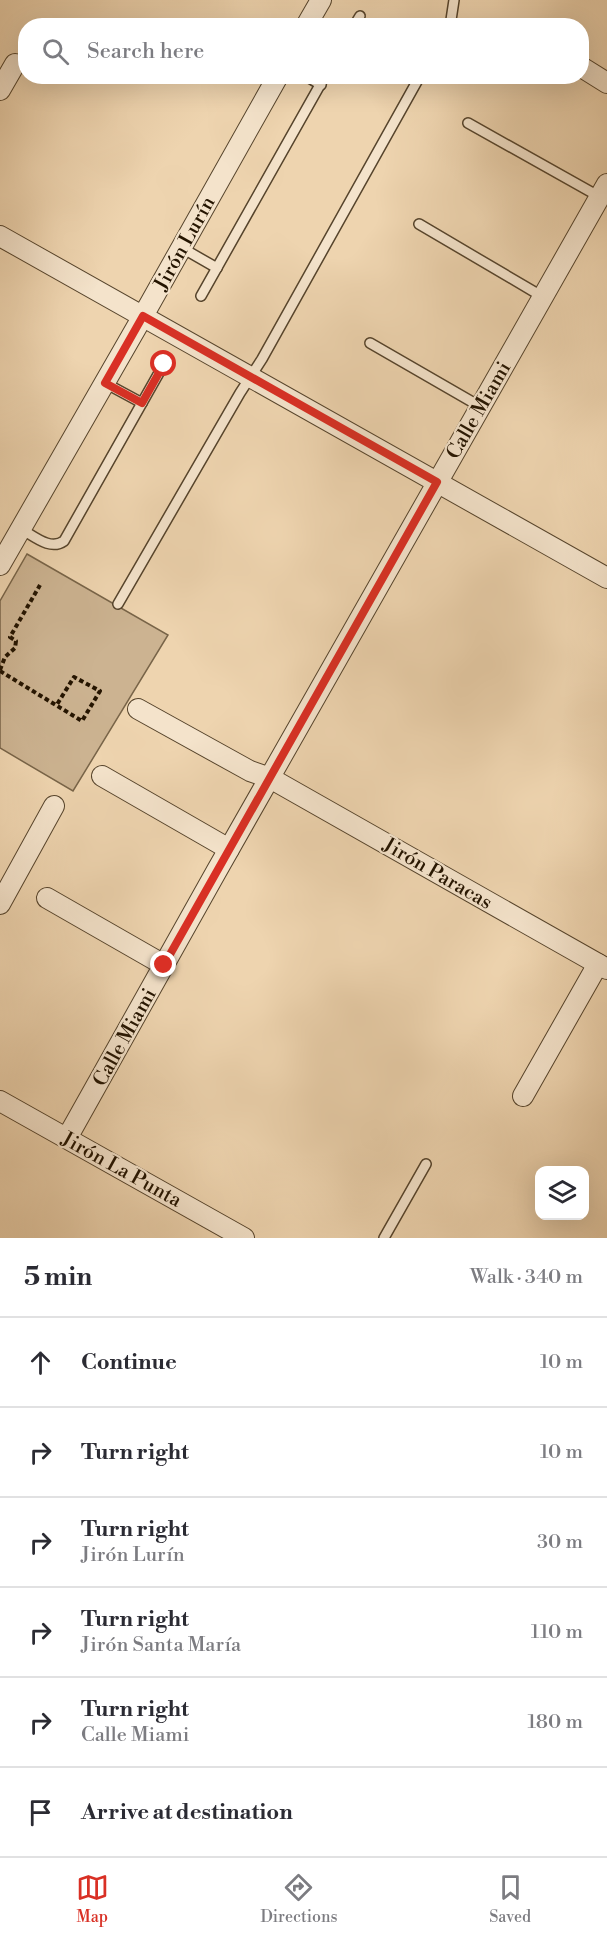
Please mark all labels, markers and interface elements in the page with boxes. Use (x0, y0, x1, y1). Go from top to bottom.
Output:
search box (18, 18, 589, 84)
icon: search (39, 35, 72, 68)
text: Search here (87, 38, 204, 65)
street label: Jirón Lurín (149, 192, 221, 296)
route start (150, 350, 176, 376)
street label: Calle Miami (441, 357, 517, 464)
street label: Jirón Paracas (377, 832, 496, 916)
route end (150, 951, 176, 977)
street label: Calle Miami (88, 984, 163, 1091)
street label: Jirón La Punta (56, 1126, 187, 1214)
map controls (535, 1166, 589, 1220)
button: layers (535, 1166, 589, 1220)
text: 5 min (24, 1261, 92, 1293)
text: Walk · 340 m (470, 1265, 583, 1290)
icon: ahead (24, 1346, 57, 1379)
text: Continue (81, 1349, 177, 1376)
text: 10 m (540, 1350, 583, 1375)
icon: right (24, 1436, 57, 1469)
text: Turn right (81, 1439, 189, 1466)
text: 10 m (540, 1440, 583, 1465)
text: Turn right (81, 1516, 189, 1543)
icon: right (24, 1526, 57, 1559)
text: 30 m (537, 1530, 583, 1555)
text: Jirón Lurín (81, 1543, 185, 1568)
text: Turn right (81, 1606, 189, 1633)
icon: right (24, 1616, 57, 1649)
text: 110 m (531, 1620, 583, 1645)
text: Jirón Santa María (81, 1633, 241, 1658)
text: Turn right (81, 1696, 189, 1723)
icon: right (24, 1706, 57, 1739)
text: 180 m (528, 1710, 583, 1735)
text: Calle Miami (81, 1723, 189, 1748)
icon: arrive (24, 1796, 57, 1829)
text: Arrive at destination (81, 1799, 293, 1826)
tab: Map (76, 1871, 109, 1927)
tab: Directions (260, 1871, 338, 1927)
tab: Saved (489, 1871, 531, 1927)

